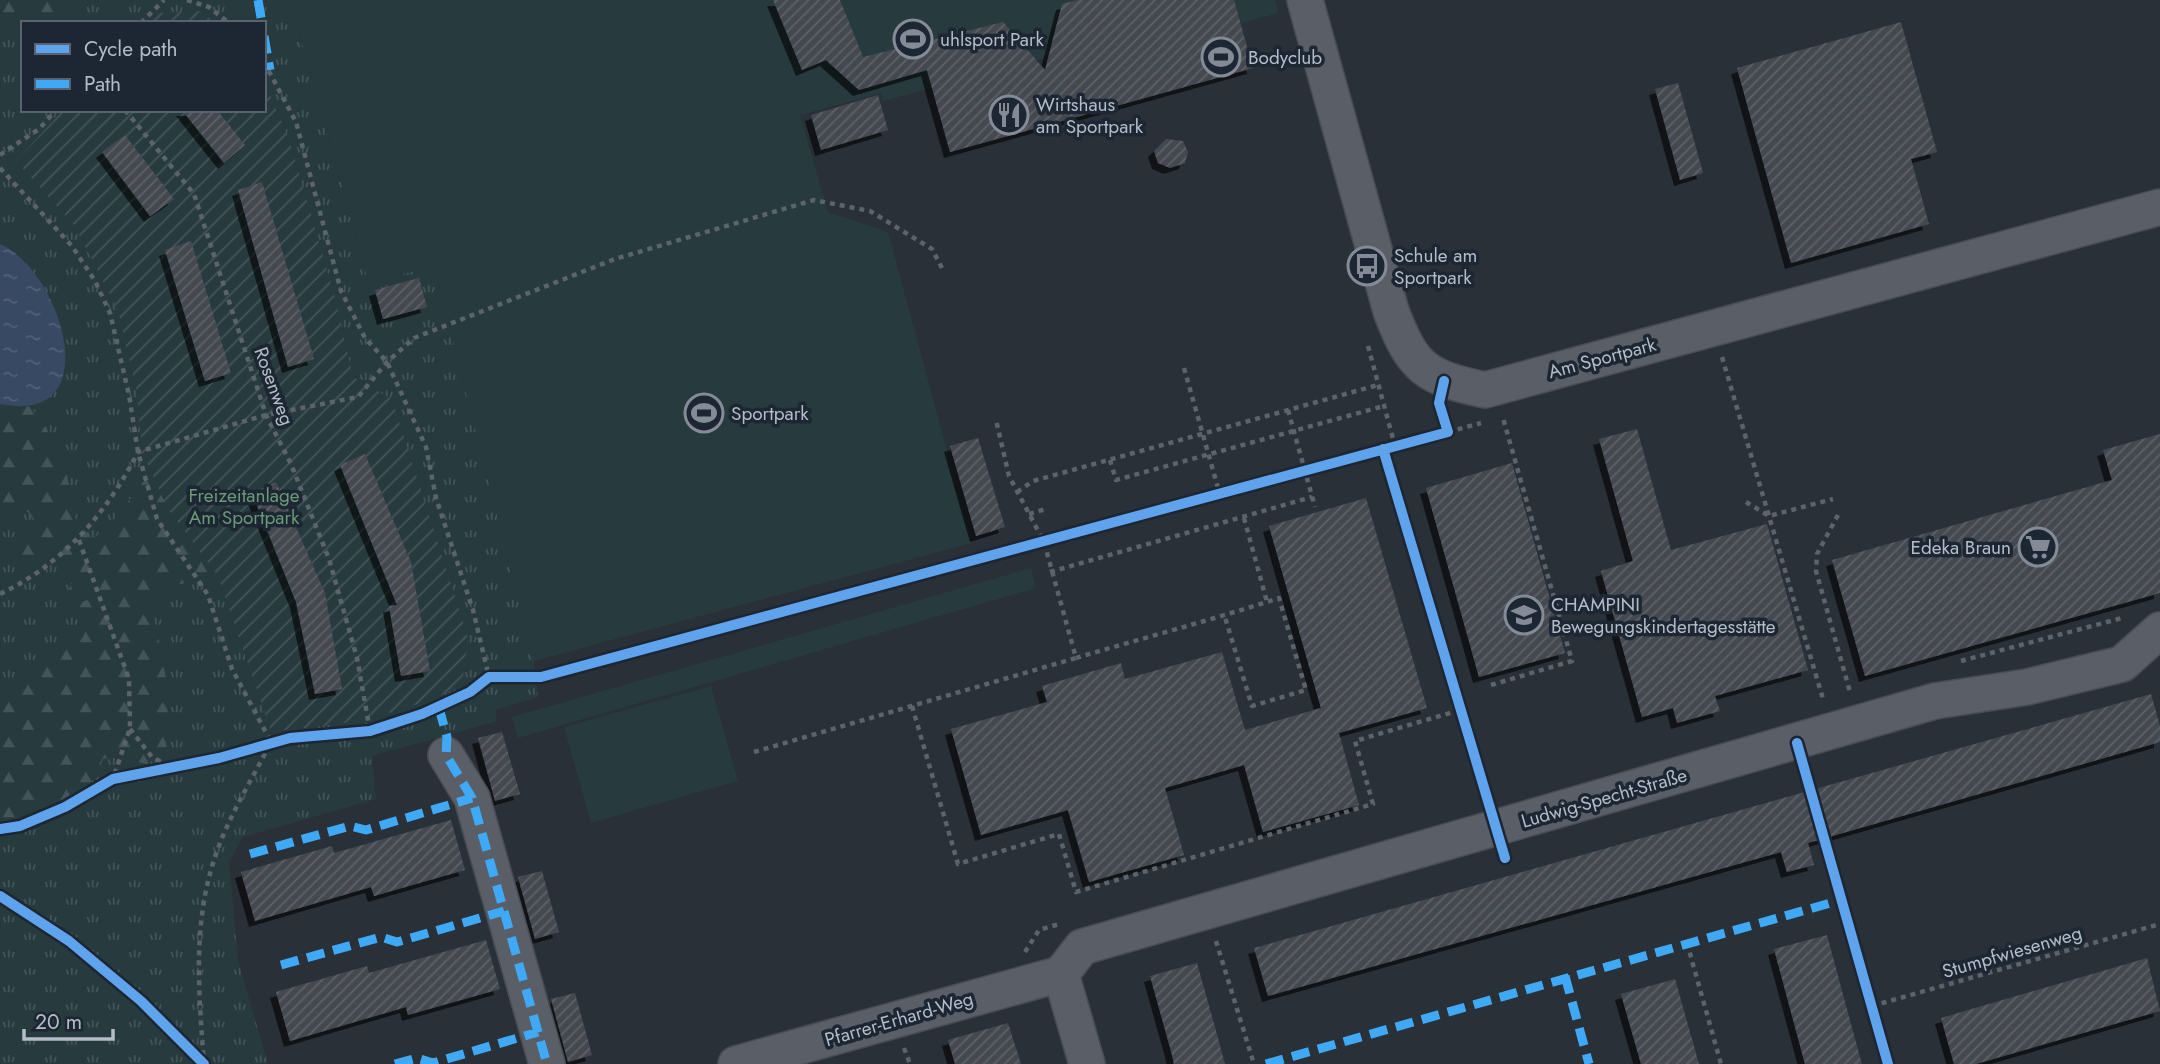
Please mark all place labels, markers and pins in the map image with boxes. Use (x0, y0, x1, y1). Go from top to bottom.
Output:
sports icon: uhlsport Park (892, 18, 934, 60)
place label: uhlsport Park (940, 26, 1044, 53)
sports icon: Bodyclub (1200, 36, 1242, 78)
place label: Bodyclub (1248, 44, 1322, 71)
place label: Wirtshaus am Sportpark (1036, 91, 1144, 140)
restaurant icon: Wirtshaus am Sportpark (988, 94, 1030, 136)
place label: Schule am Sportpark (1394, 242, 1477, 291)
bus stop icon: Schule am Sportpark (1346, 245, 1388, 287)
sports icon: Sportpark (683, 392, 725, 434)
place label: Sportpark (731, 400, 809, 427)
supermarket icon: Edeka Braun (2017, 526, 2059, 568)
place label: Edeka Braun (1911, 534, 2011, 561)
place label: CHAMPINI Bewegungskindertagesstätte (1551, 591, 1776, 640)
school or university icon: CHAMPINI Bewegungskindertagesstätte (1503, 594, 1545, 636)

